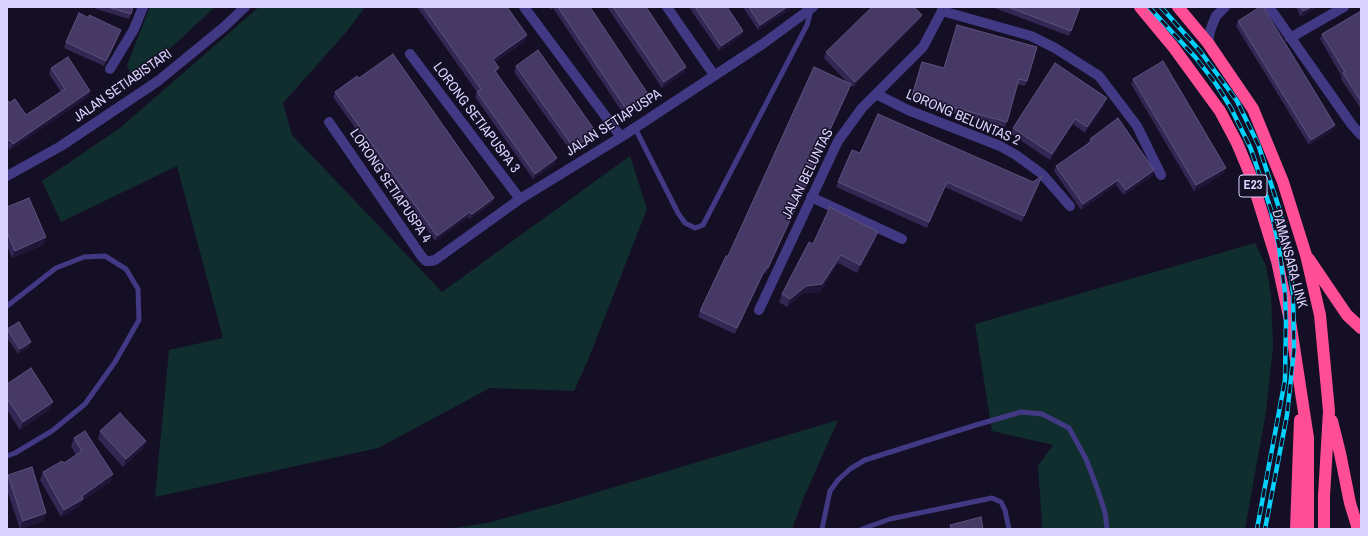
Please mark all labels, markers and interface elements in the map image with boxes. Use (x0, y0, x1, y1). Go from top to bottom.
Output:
street label: JALAN SETIABISTARI (71, 46, 175, 126)
street label: LORONG SETIAPUSPA 3 (429, 60, 523, 176)
street label: JALAN SETIAPUSPA (563, 86, 665, 160)
street label: LORONG BELUNTAS 2 (903, 86, 1023, 150)
street label: LORONG SETIAPUSPA 4 (346, 126, 434, 246)
street label: JALAN BELUNTAS (779, 126, 837, 222)
road number: E23 (1239, 175, 1267, 197)
street label: DAMANSARA LINK (1268, 208, 1310, 310)

